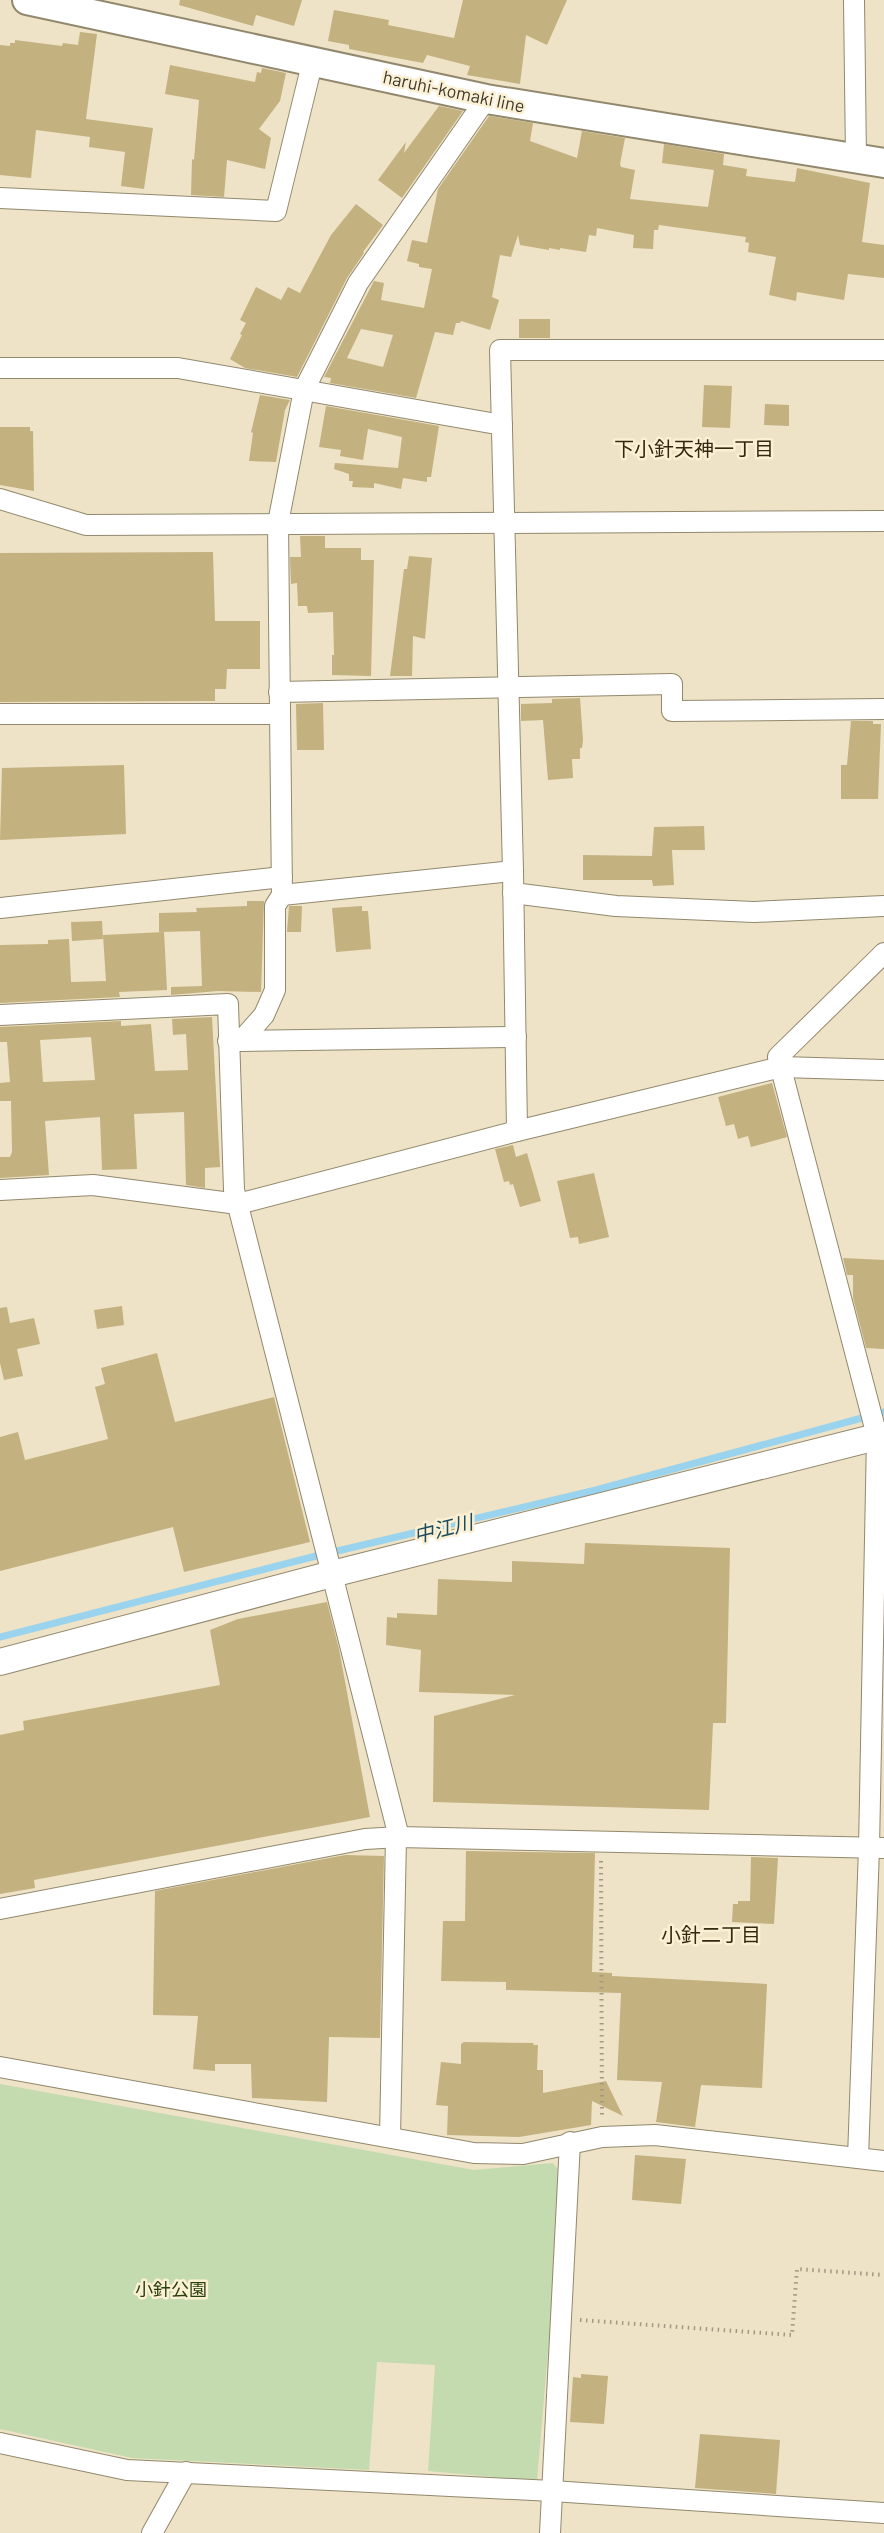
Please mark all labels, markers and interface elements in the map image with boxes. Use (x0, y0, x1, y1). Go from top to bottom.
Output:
street label: haruhi-komaki line (381, 65, 527, 117)
district label: 下小針天神一丁目 (614, 436, 774, 460)
water label: 中江川 (411, 1509, 477, 1547)
district label: 小針二丁目 (661, 1922, 761, 1946)
park label: 小針公園 (135, 2278, 207, 2300)

